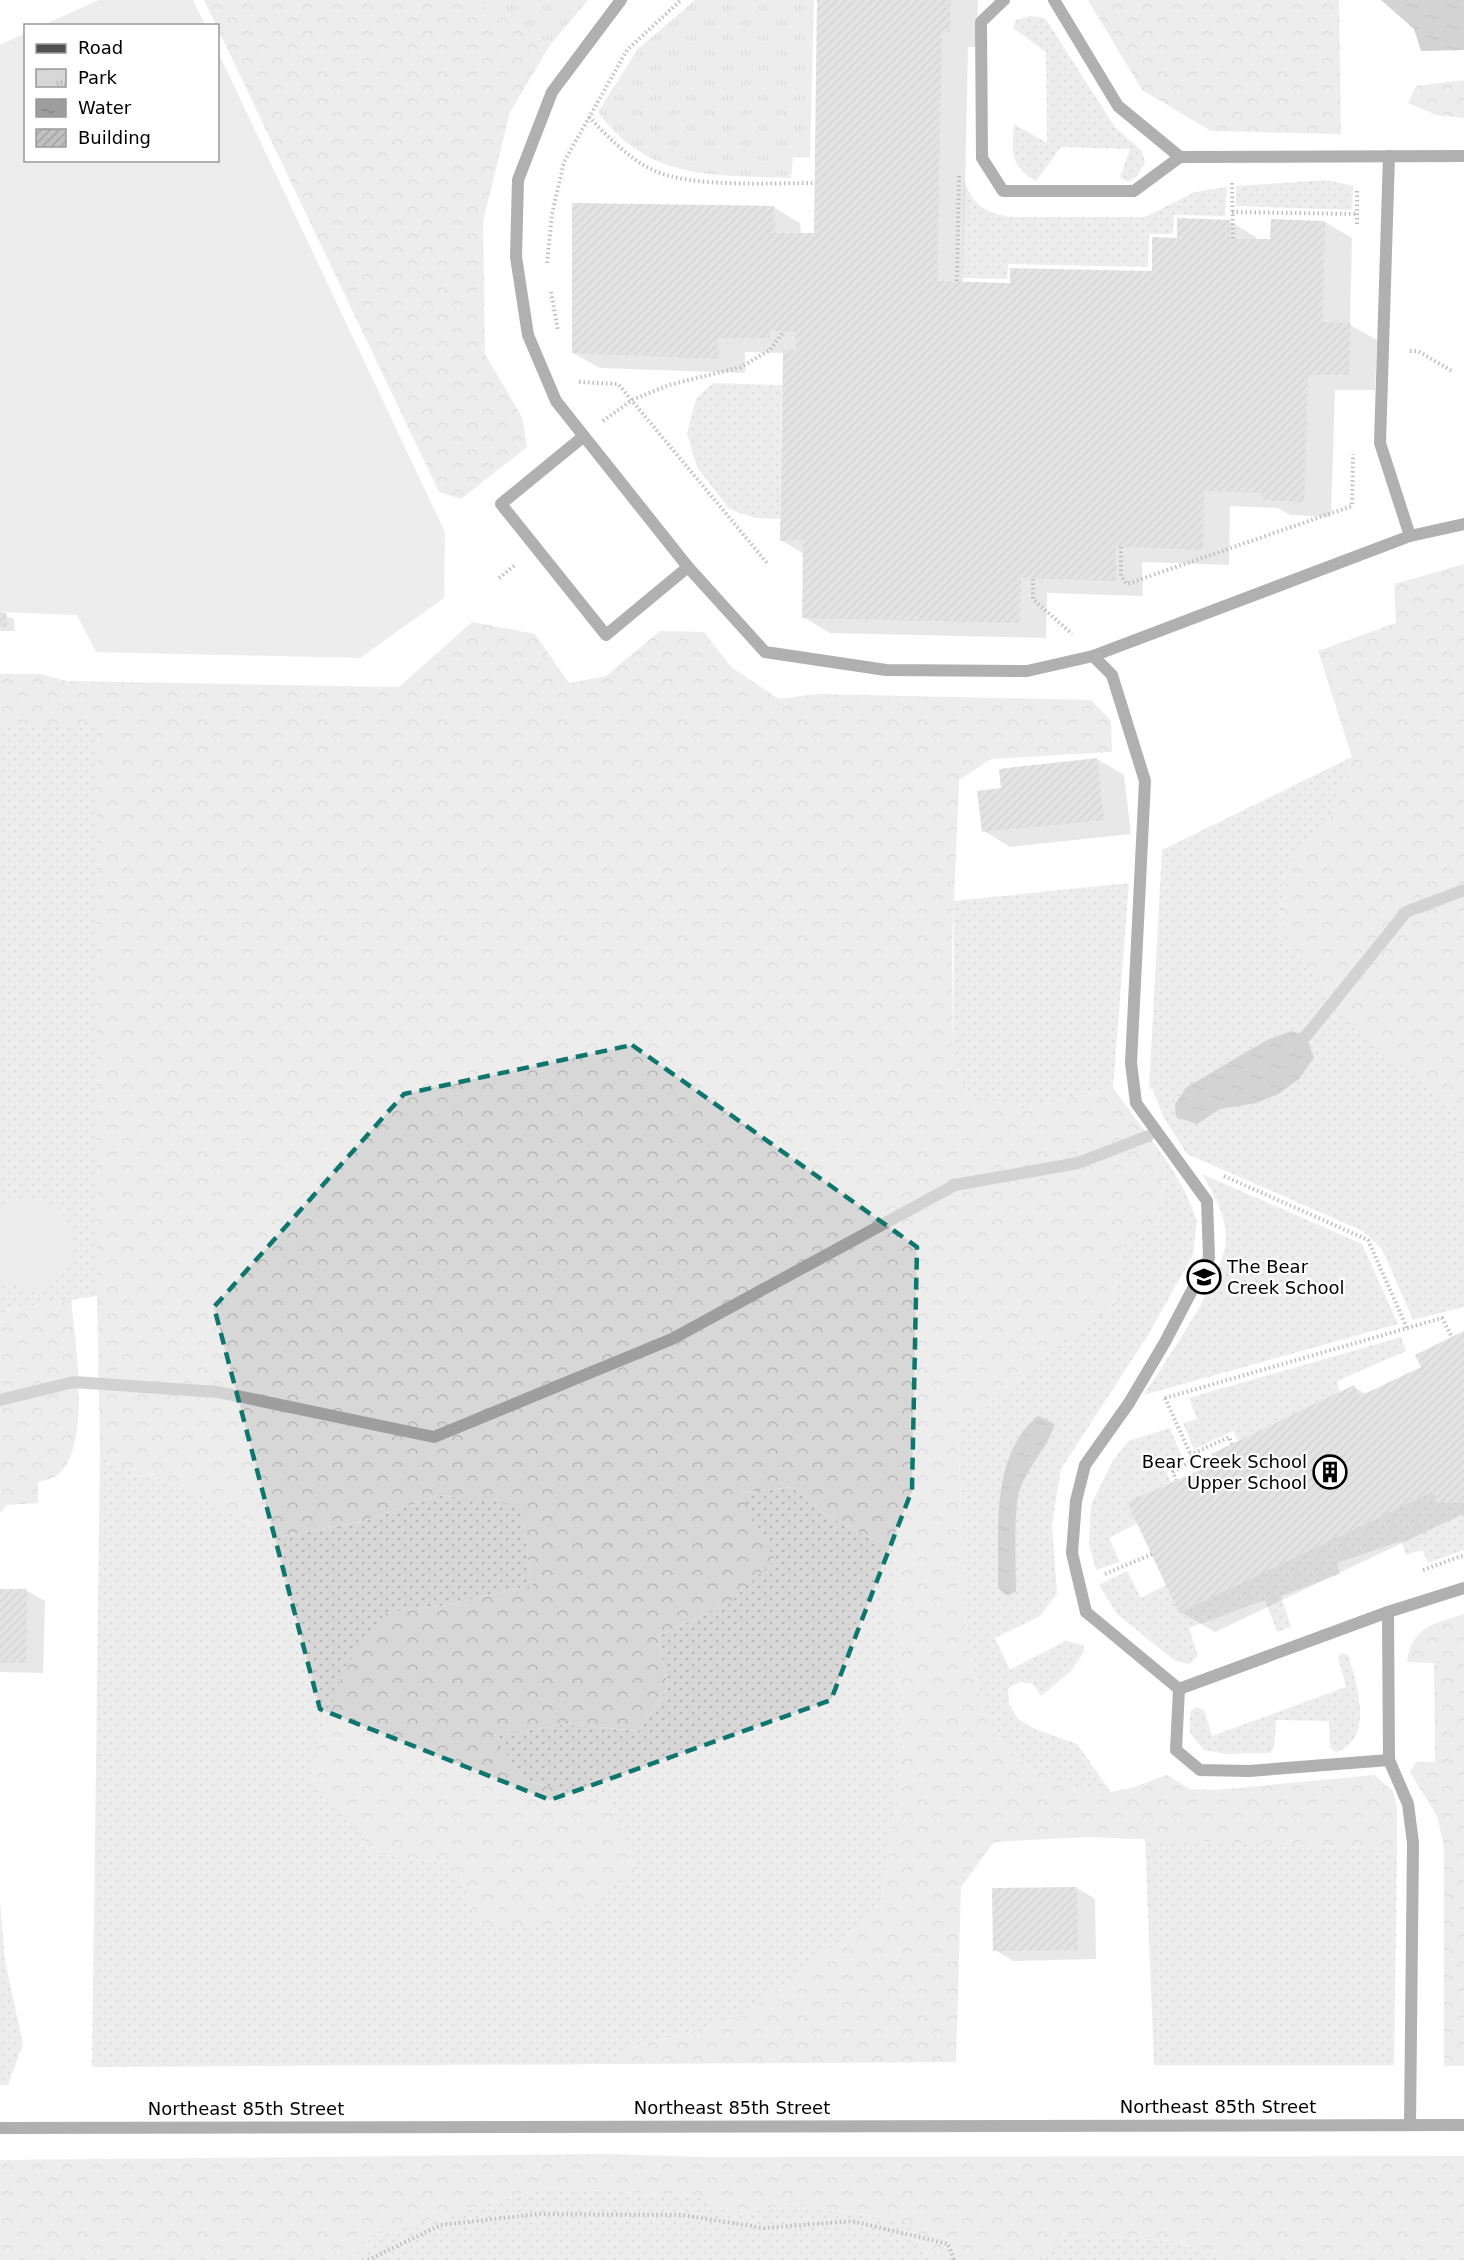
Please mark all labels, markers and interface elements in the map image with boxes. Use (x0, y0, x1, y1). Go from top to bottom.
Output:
legend (24, 24, 219, 162)
text: Road (78, 37, 123, 58)
text: Park (78, 67, 117, 88)
text: Water (78, 97, 132, 118)
text: Building (78, 127, 151, 148)
place label: The Bear Creek School (1226, 1256, 1345, 1298)
school or university icon: The Bear Creek School (1186, 1259, 1222, 1295)
place label: Bear Creek School Upper School (1142, 1451, 1307, 1493)
building icon: Bear Creek School Upper School (1312, 1454, 1348, 1490)
street label: Northeast 85th Street (1120, 2096, 1316, 2117)
street label: Northeast 85th Street (634, 2097, 830, 2118)
street label: Northeast 85th Street (148, 2098, 344, 2119)

